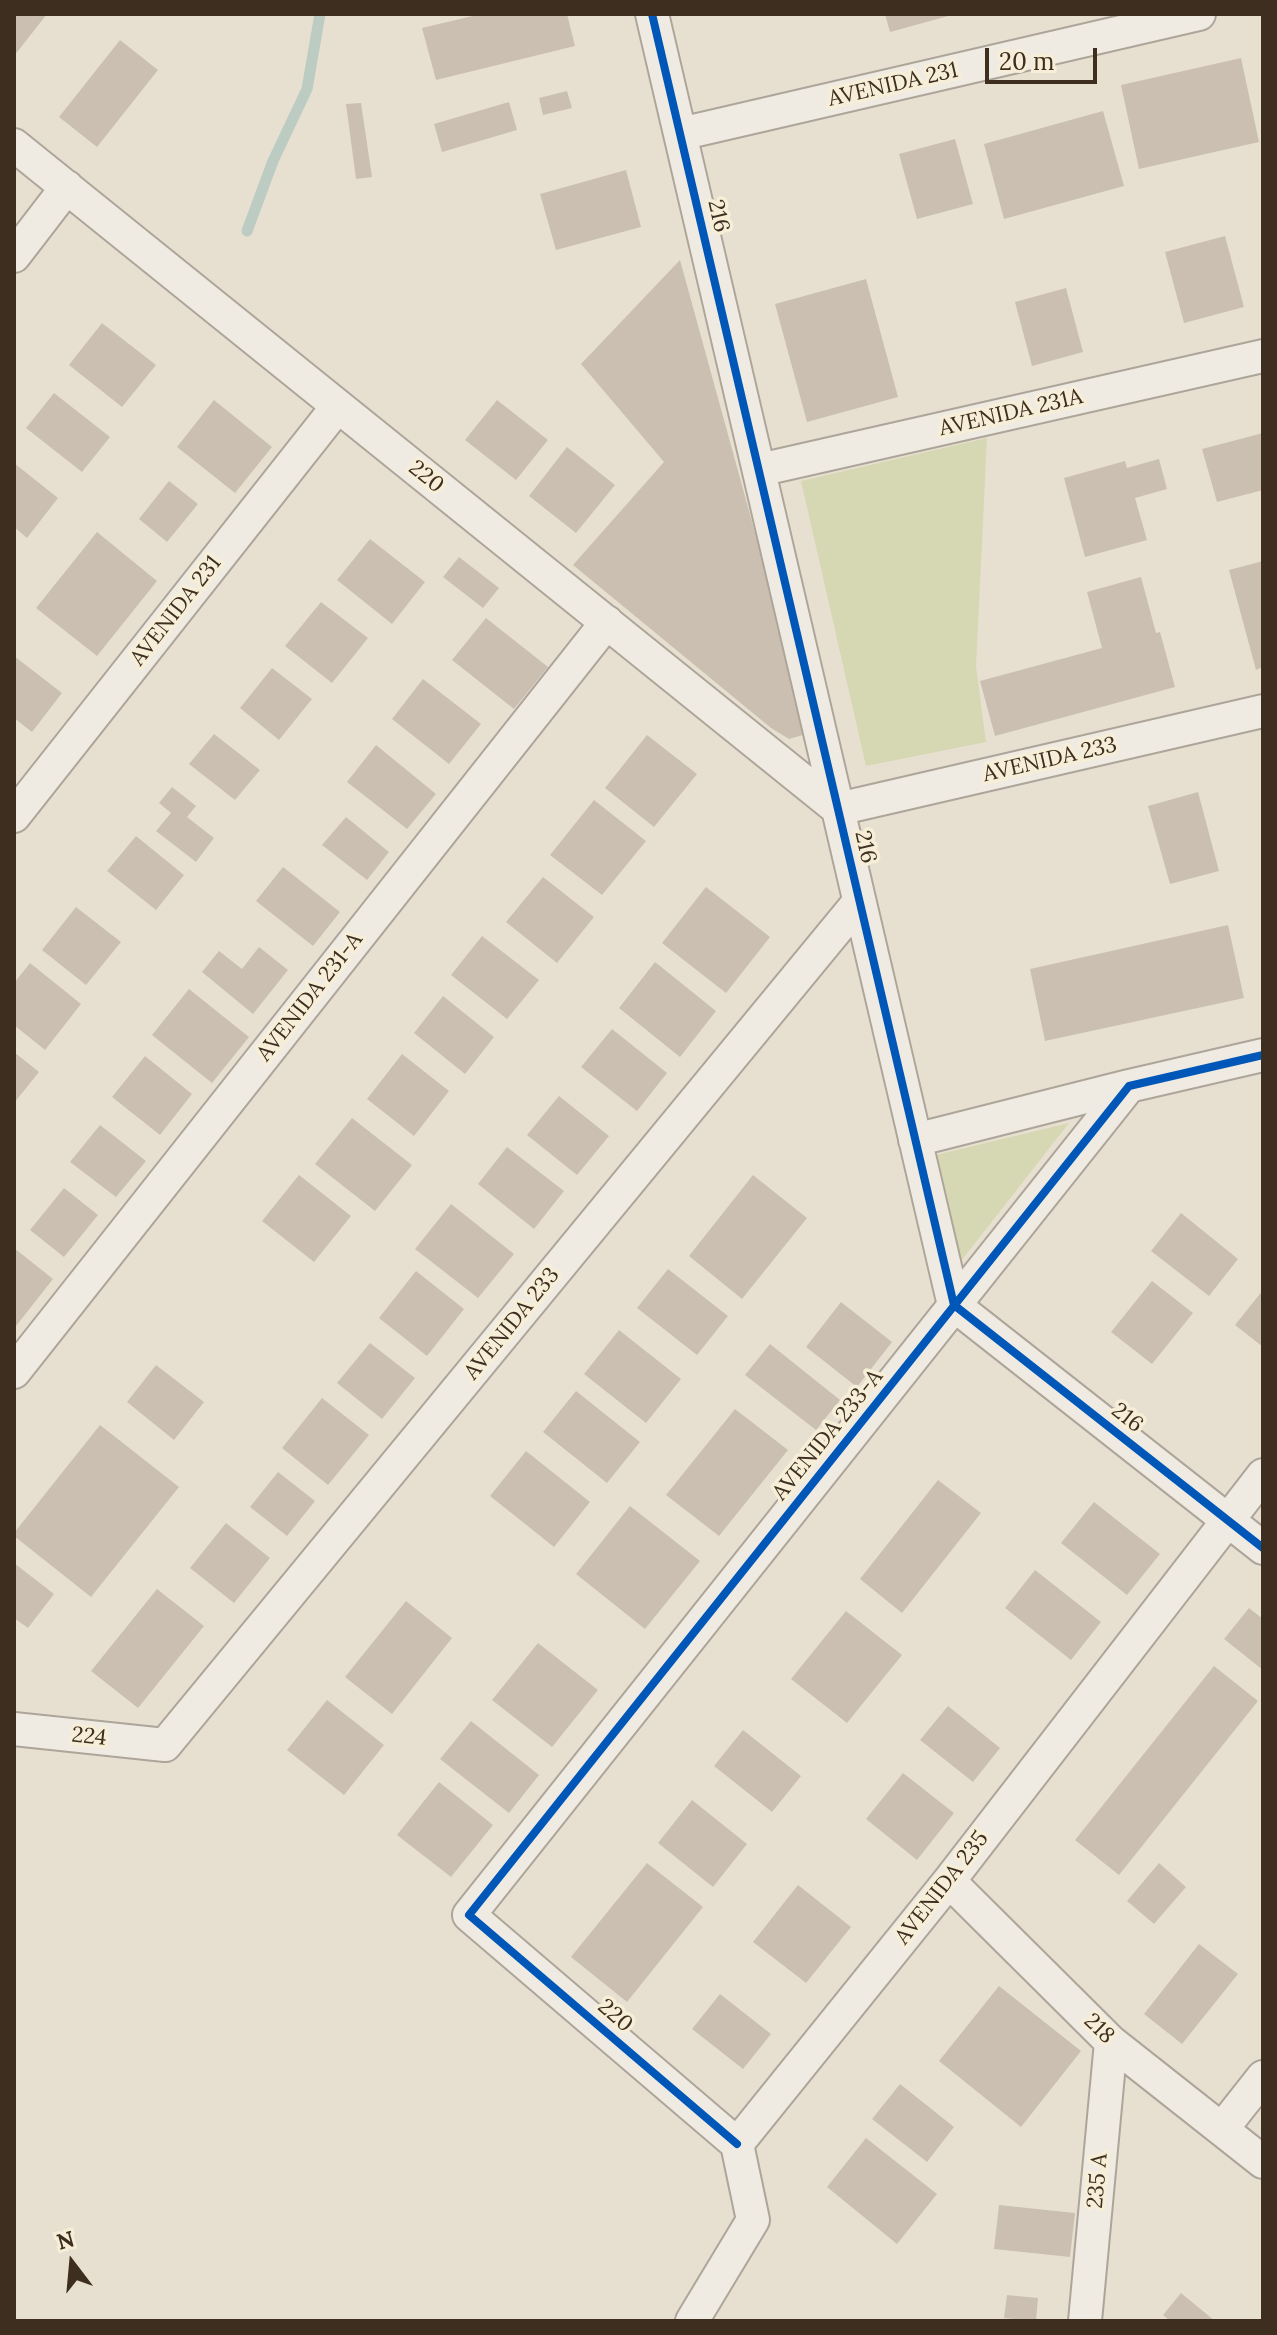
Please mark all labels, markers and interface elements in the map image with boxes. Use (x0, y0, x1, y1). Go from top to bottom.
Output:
scale bar (989, 32, 1101, 82)
text: 20 m (999, 46, 1055, 77)
street label: AVENIDA 231 (826, 57, 960, 113)
street label: 216 (701, 197, 735, 235)
street label: AVENIDA 231A (937, 384, 1085, 442)
street label: 220 (403, 455, 449, 499)
street label: AVENIDA 231 (125, 551, 227, 671)
street label: AVENIDA 233 (980, 732, 1120, 788)
street label: 216 (848, 828, 882, 866)
street label: AVENIDA 231-A (251, 927, 369, 1067)
street label: AVENIDA 233 (459, 1263, 565, 1385)
street label: AVENIDA 233-A (767, 1364, 889, 1506)
street label: 216 (1106, 1398, 1148, 1438)
street label: 224 (70, 1722, 108, 1752)
street label: AVENIDA 235 (890, 1826, 994, 1950)
street label: 220 (592, 1994, 638, 2038)
street label: 218 (1078, 2008, 1120, 2050)
street label: 235 A (1082, 2152, 1114, 2210)
north arrow (32, 2223, 112, 2303)
text: N (53, 2224, 77, 2256)

